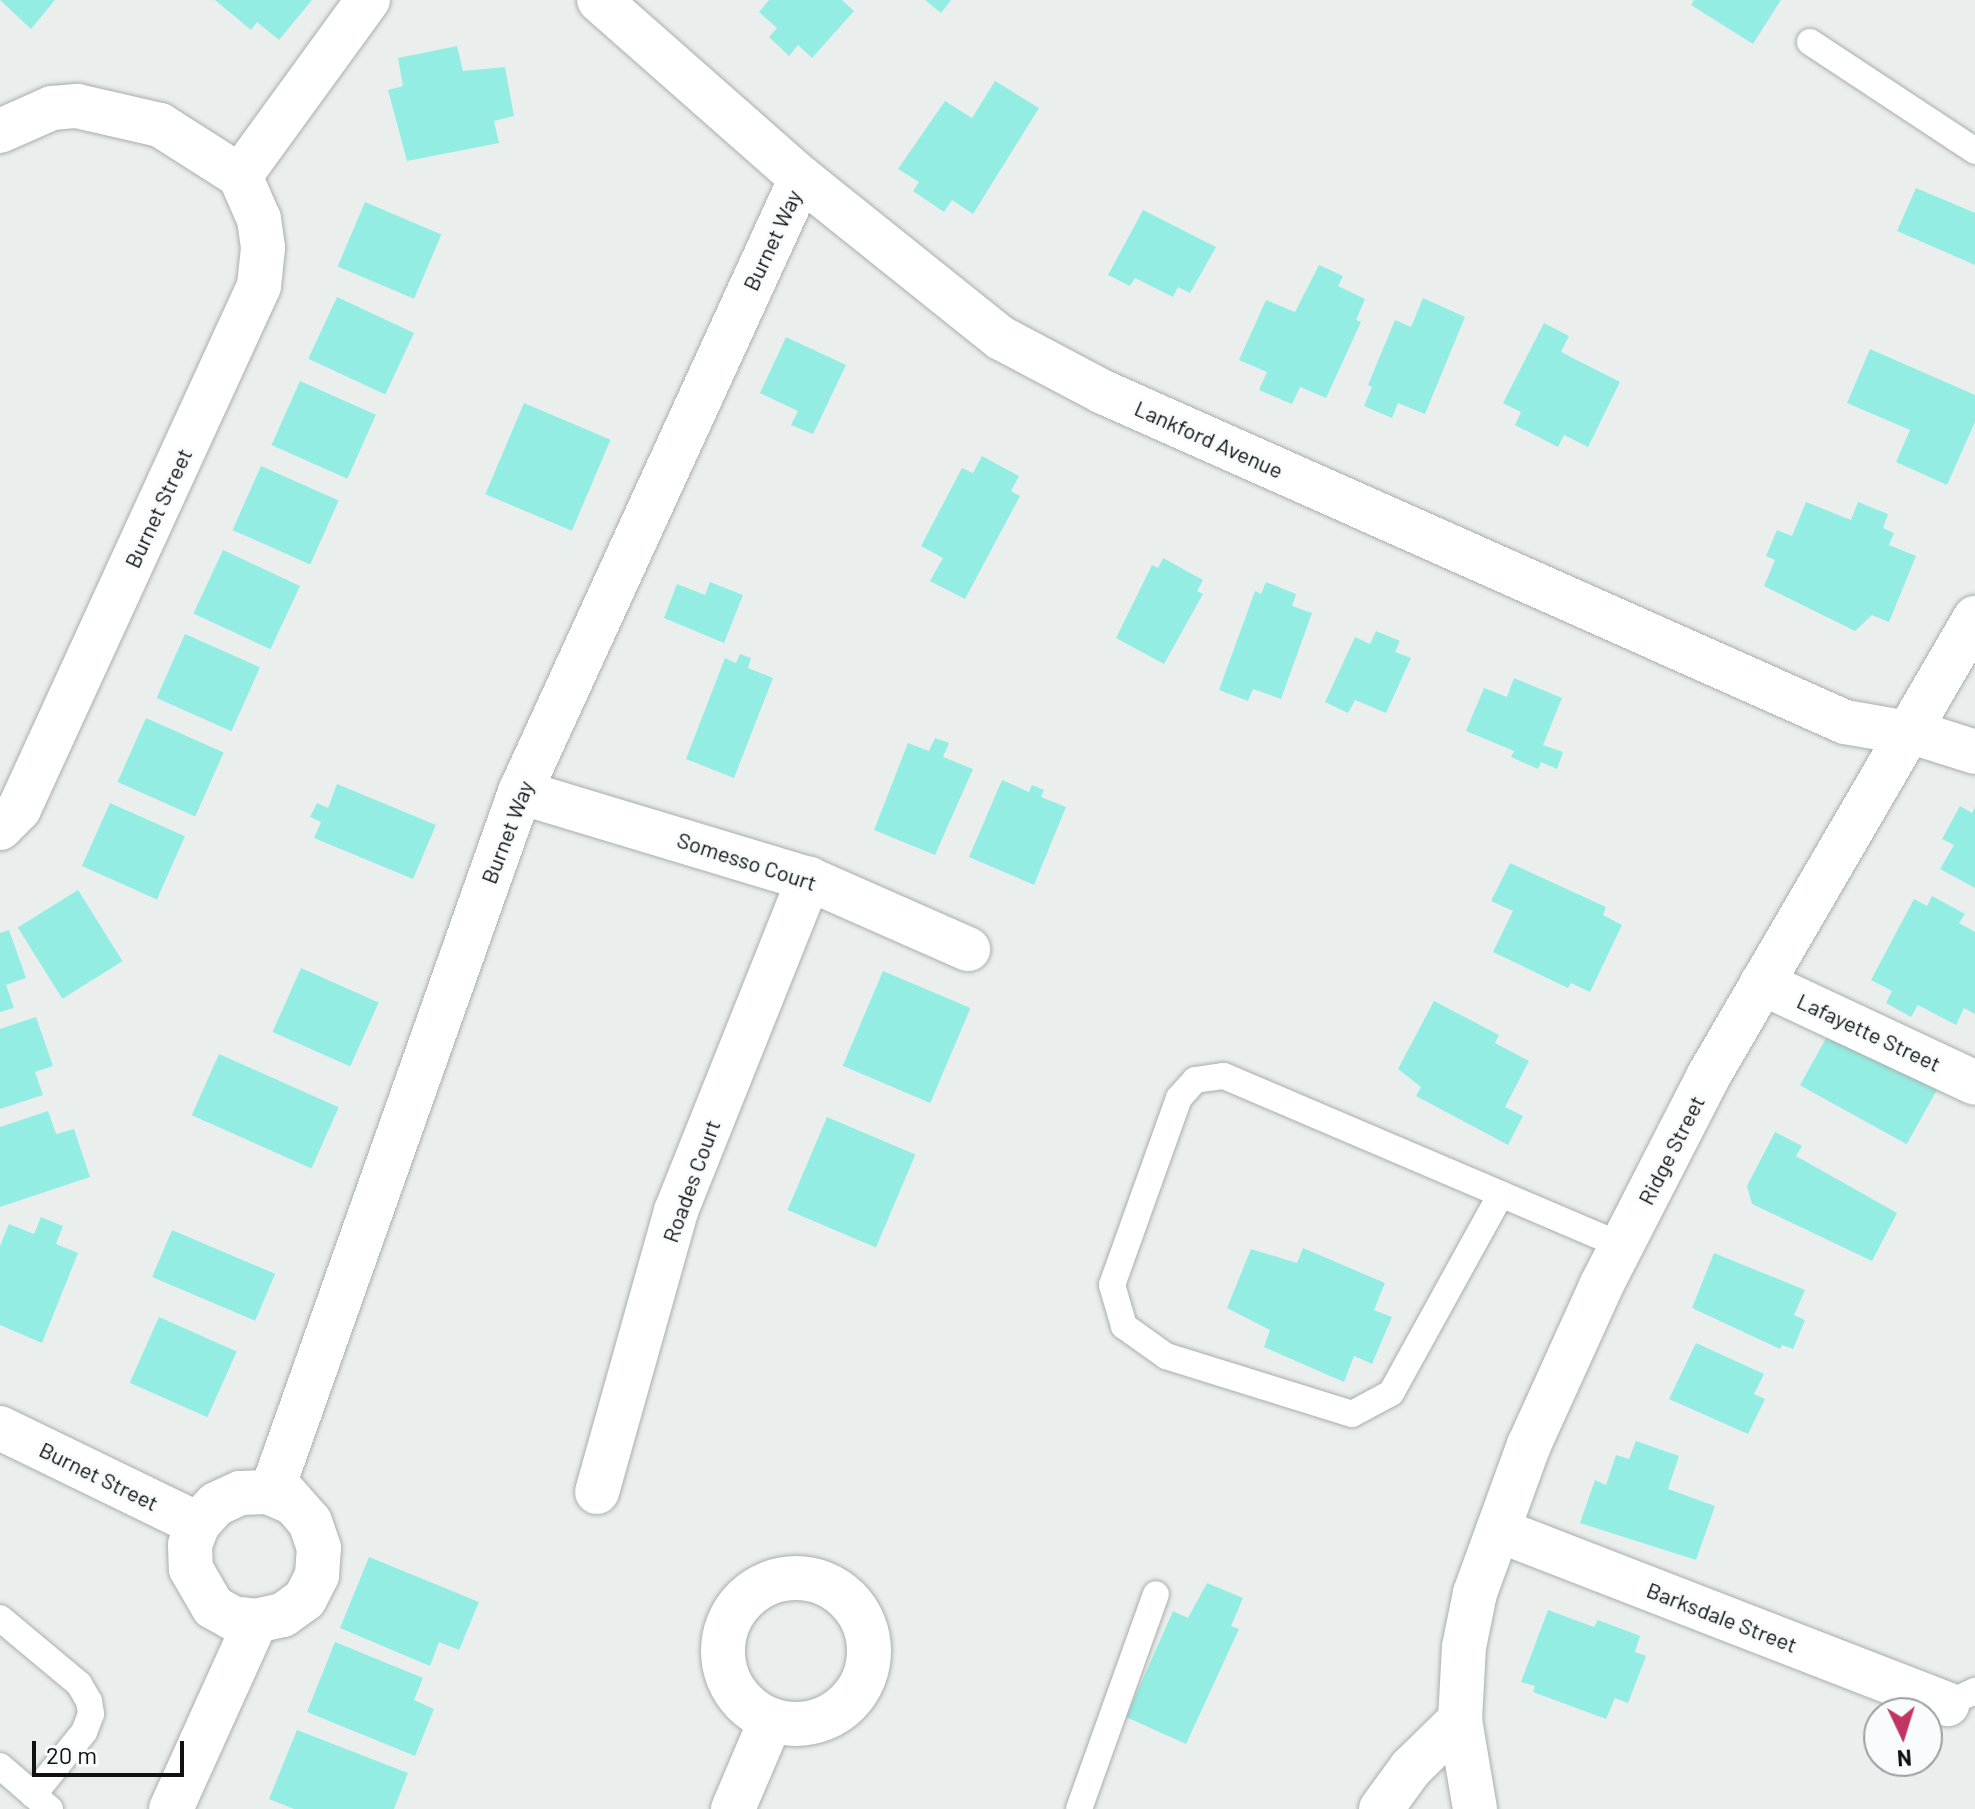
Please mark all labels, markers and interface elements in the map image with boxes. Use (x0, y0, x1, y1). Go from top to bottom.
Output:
street label: Burnet Way (737, 185, 807, 295)
street label: Lankford Avenue (1131, 394, 1287, 484)
street label: Burnet Street (119, 444, 197, 572)
street label: Burnet Way (475, 777, 539, 887)
street label: Somesso Court (674, 826, 820, 896)
street label: Lafayette Street (1793, 987, 1945, 1077)
street label: Ridge Street (1632, 1091, 1710, 1209)
street label: Roades Court (657, 1116, 725, 1246)
street label: Burnet Street (35, 1436, 163, 1516)
street label: Barksdale Street (1643, 1576, 1801, 1658)
north arrow (1863, 1697, 1943, 1777)
scale bar (36, 1725, 188, 1775)
text: 20 m (46, 1740, 97, 1769)
text: N (1896, 1745, 1913, 1772)

